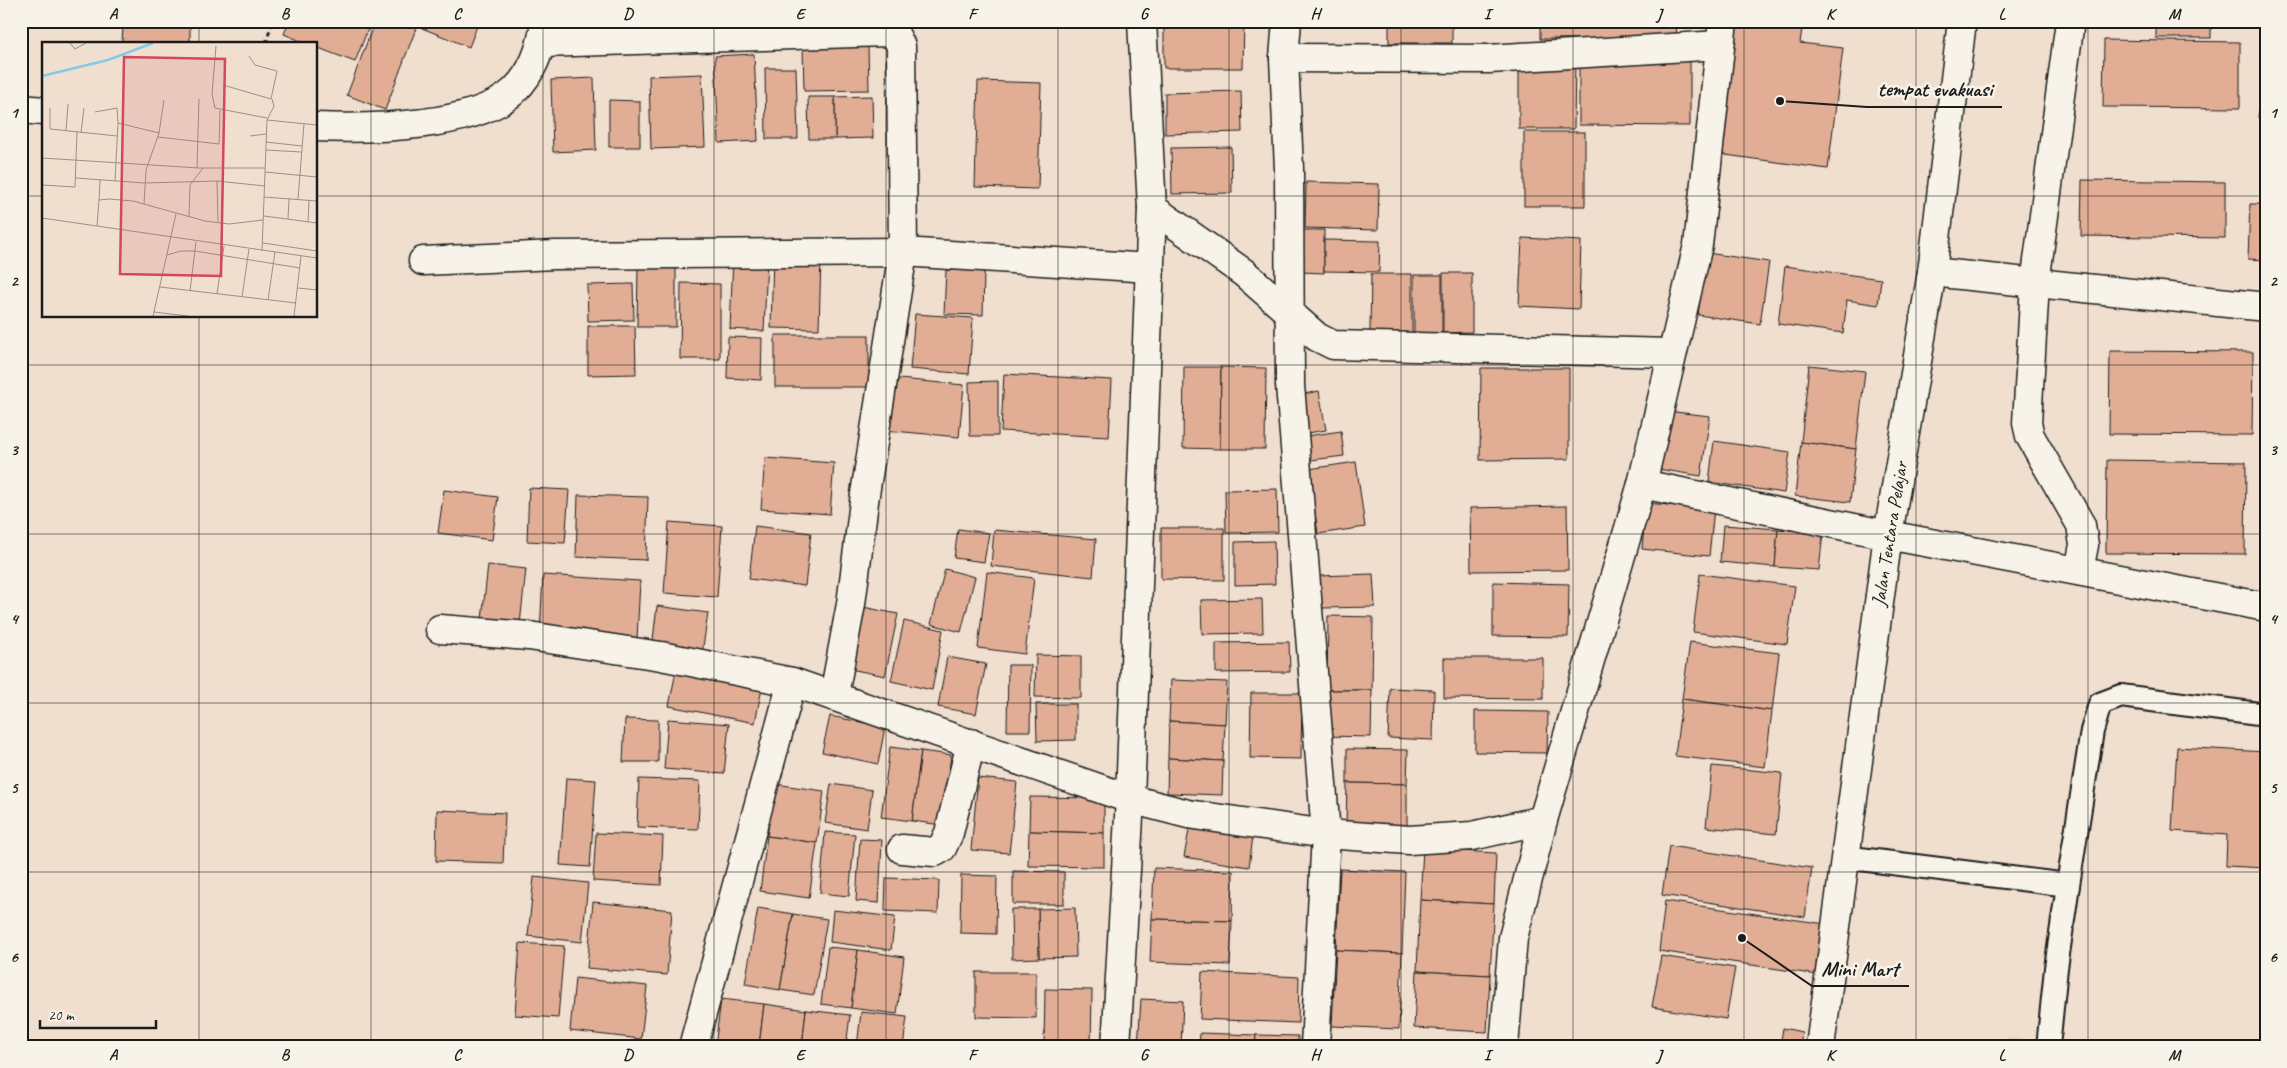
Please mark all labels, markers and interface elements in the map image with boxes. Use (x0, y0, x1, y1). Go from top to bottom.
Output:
text: A (109, 4, 119, 24)
text: B (281, 4, 291, 24)
text: C (453, 4, 463, 24)
text: D (623, 4, 634, 24)
text: E (796, 4, 807, 24)
text: F (968, 4, 979, 24)
text: G (1140, 4, 1150, 24)
text: H (1310, 4, 1322, 24)
text: I (1484, 4, 1494, 24)
text: J (1655, 4, 1664, 24)
text: K (1826, 4, 1838, 24)
text: L (1999, 4, 2007, 24)
text: M (2168, 4, 2182, 24)
inset map (42, 42, 318, 318)
callout: tempat evakuasi (1867, 71, 2002, 107)
text: tempat evakuasi (1878, 76, 1995, 102)
text: 1 (10, 103, 19, 123)
text: 1 (2269, 103, 2278, 123)
text: 2 (10, 271, 19, 291)
text: 2 (2269, 271, 2278, 291)
text: 3 (10, 440, 19, 460)
text: 3 (2269, 440, 2278, 460)
street label: Jalan Tentara Pelajar (1866, 458, 1914, 609)
text: 4 (10, 609, 19, 629)
text: 4 (2269, 609, 2278, 629)
text: 5 (11, 778, 20, 798)
text: 5 (2270, 778, 2279, 798)
text: 6 (10, 947, 19, 967)
text: 6 (2269, 947, 2278, 967)
callout: Mini Mart (1812, 950, 1909, 986)
text: Mini Mart (1821, 956, 1902, 982)
scale bar (40, 998, 156, 1030)
text: 20 m (48, 1006, 75, 1025)
text: A (109, 1045, 119, 1065)
text: B (281, 1045, 291, 1065)
text: C (453, 1045, 463, 1065)
text: D (623, 1045, 634, 1065)
text: E (796, 1045, 807, 1065)
text: F (968, 1045, 979, 1065)
text: G (1140, 1045, 1150, 1065)
text: H (1310, 1045, 1322, 1065)
text: I (1484, 1045, 1494, 1065)
text: J (1655, 1045, 1664, 1065)
text: K (1826, 1045, 1838, 1065)
text: L (1999, 1045, 2007, 1065)
text: M (2168, 1045, 2182, 1065)

